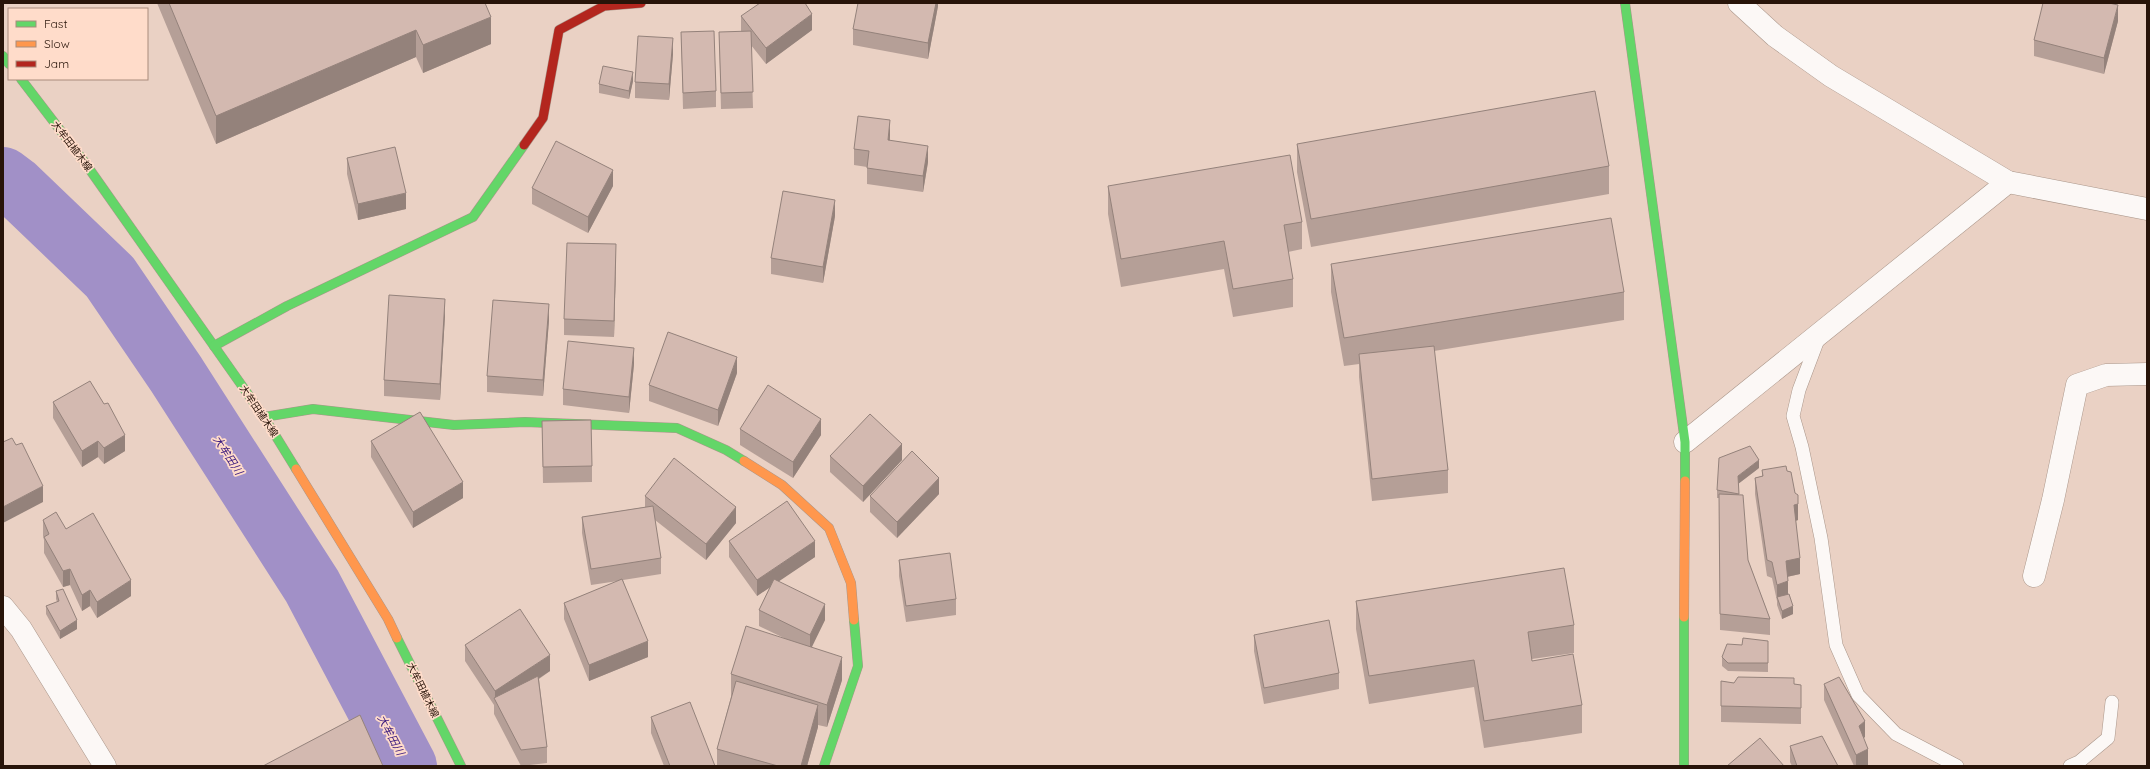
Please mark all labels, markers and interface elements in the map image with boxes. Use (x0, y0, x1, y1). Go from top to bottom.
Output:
legend (8, 8, 148, 80)
text: Fast (44, 16, 68, 31)
text: Slow (44, 36, 70, 51)
text: Jam (44, 56, 69, 71)
street label: 大牟田植木線 (49, 118, 95, 174)
street label: 大牟田植木線 (237, 382, 281, 440)
water label: 大牟田川 (210, 433, 246, 478)
street label: 大牟田植木線 (404, 660, 442, 720)
water label: 大牟田川 (374, 712, 408, 759)

